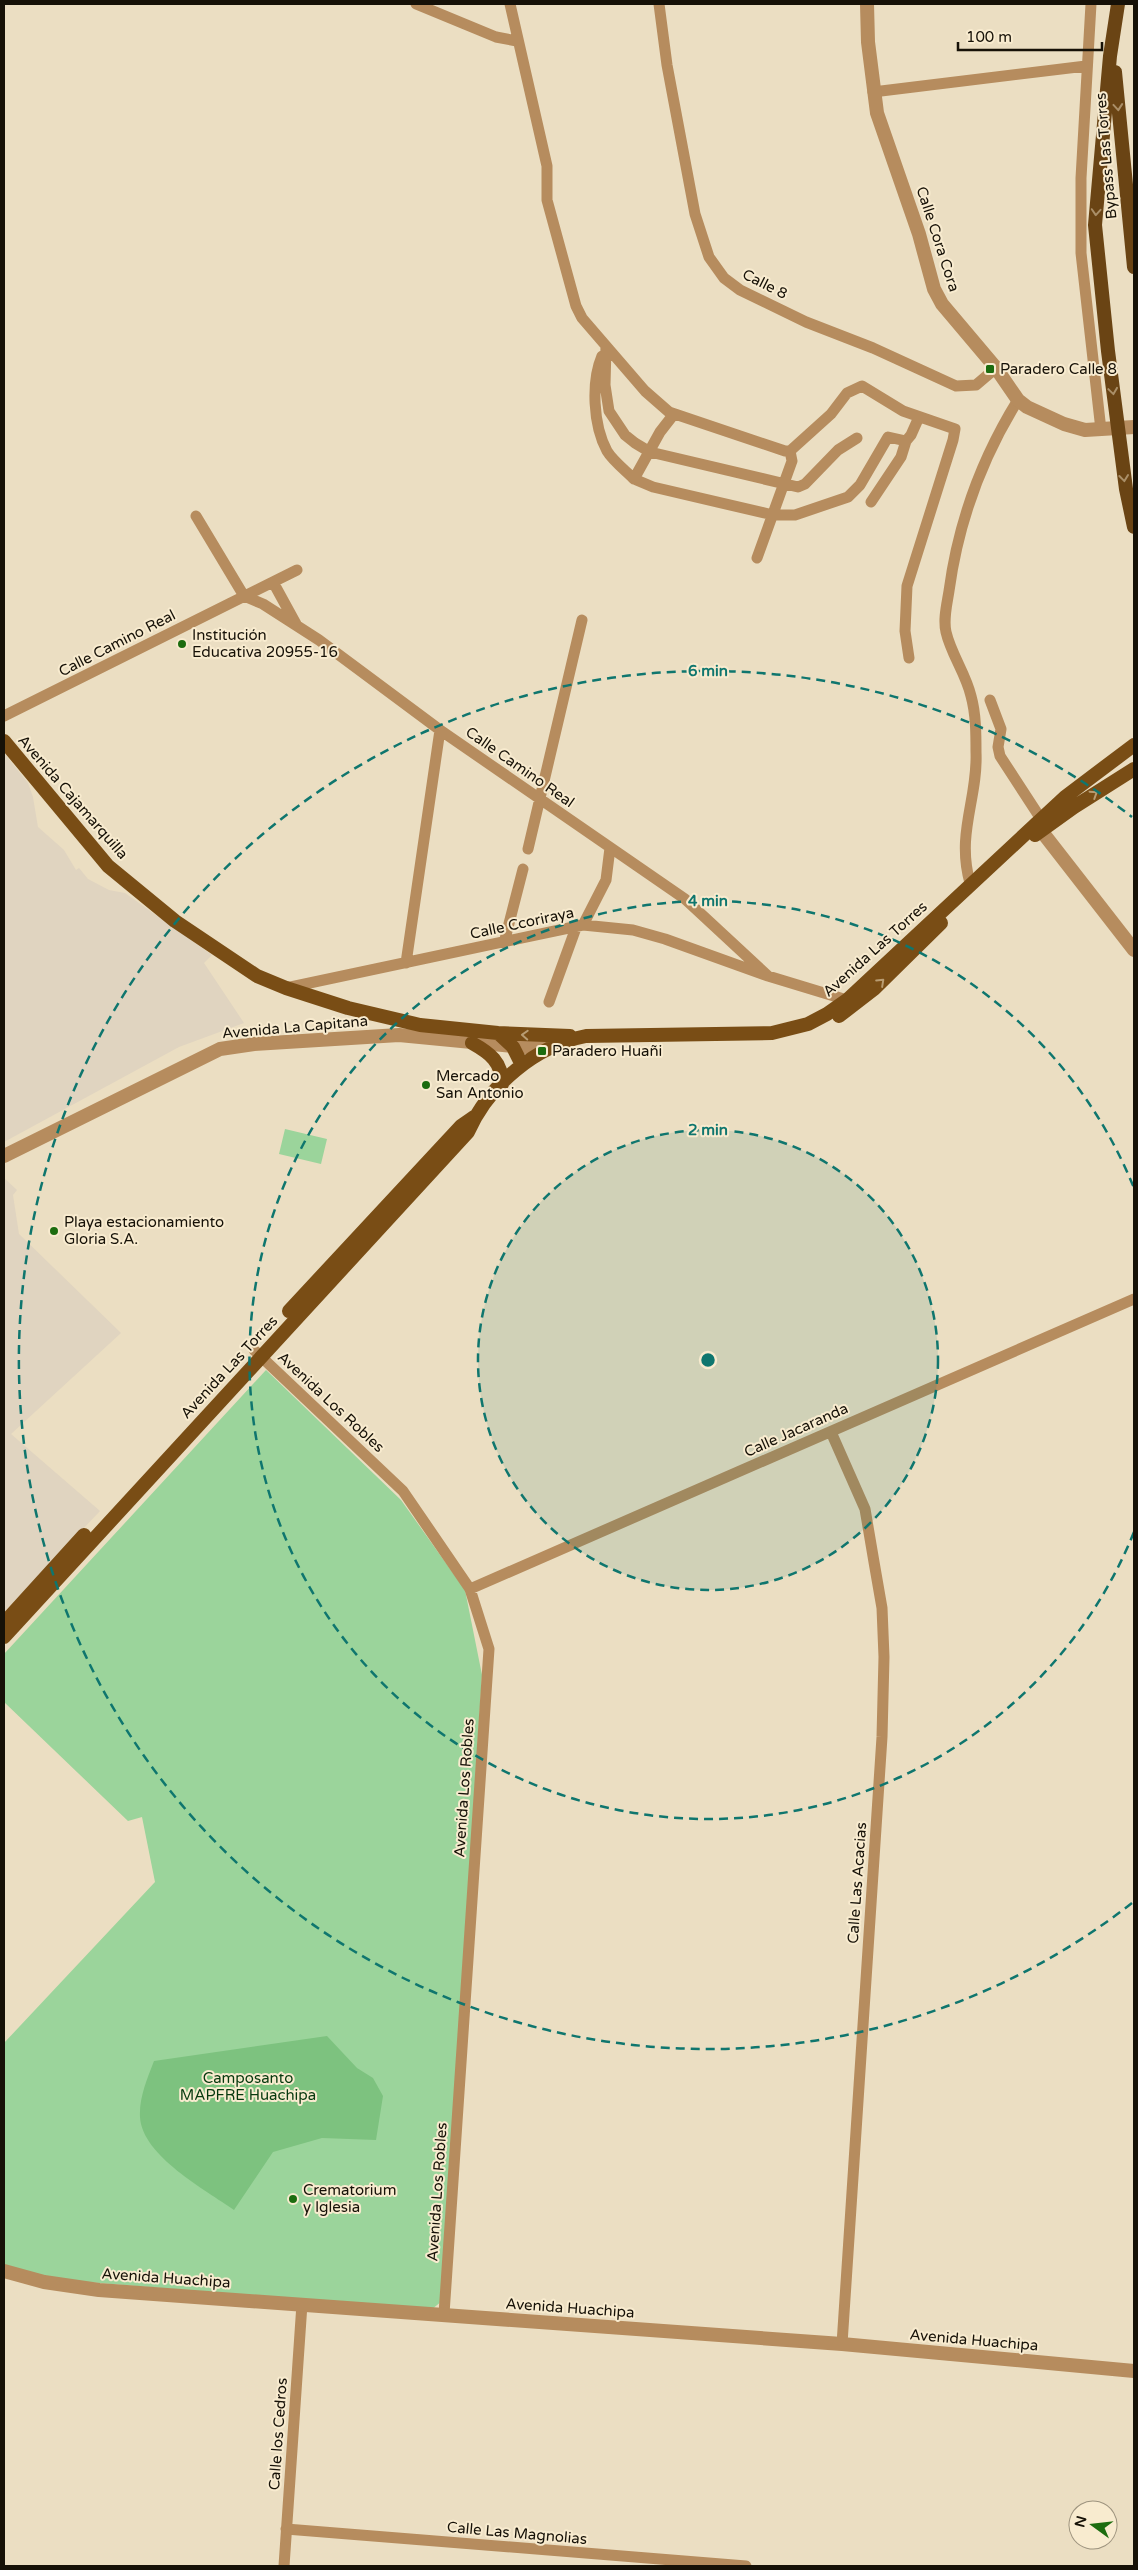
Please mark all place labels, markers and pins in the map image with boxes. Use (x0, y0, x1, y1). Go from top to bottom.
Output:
place label: Paradero Calle 8 (1000, 360, 1117, 378)
marker: Paradero Calle 8 (984, 363, 996, 375)
place label: Institución Educativa 20955-16 (192, 626, 338, 661)
marker: Institución Educativa 20955-16 (176, 638, 188, 650)
place label: Paradero Huañi (552, 1042, 662, 1060)
marker: Paradero Huañi (536, 1045, 548, 1057)
place label: Mercado San Antonio (436, 1067, 524, 1102)
marker: Mercado San Antonio (420, 1079, 432, 1091)
place label: Playa estacionamiento Gloria S.A. (64, 1213, 224, 1248)
marker: Playa estacionamiento Gloria S.A. (48, 1225, 60, 1237)
centre of rings (699, 1351, 717, 1369)
place label: Crematorium y Iglesia (303, 2181, 396, 2216)
marker: Crematorium y Iglesia (287, 2193, 299, 2205)

